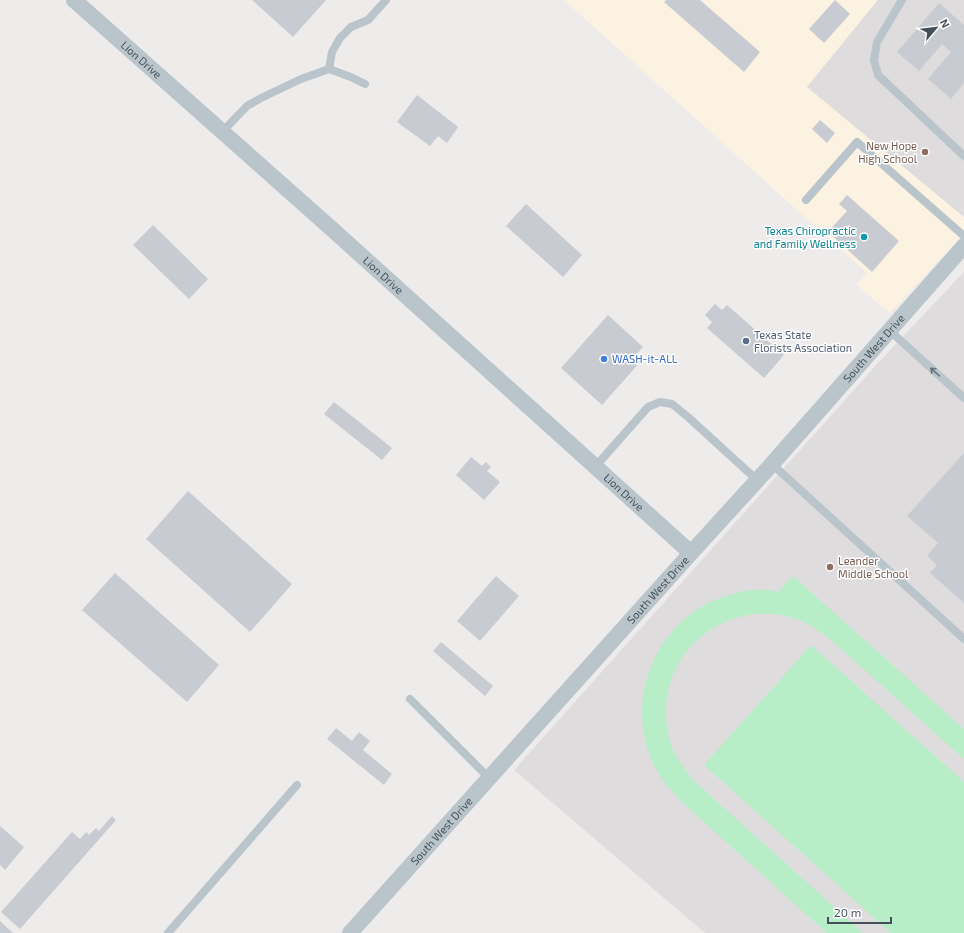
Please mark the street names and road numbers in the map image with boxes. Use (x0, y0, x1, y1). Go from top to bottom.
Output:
street label: Lion Drive (119, 38, 165, 81)
street label: Lion Drive (361, 253, 406, 296)
street label: South West Drive (840, 311, 907, 385)
street label: Lion Drive (601, 471, 647, 513)
street label: South West Drive (624, 553, 691, 626)
street label: South West Drive (408, 794, 475, 867)

